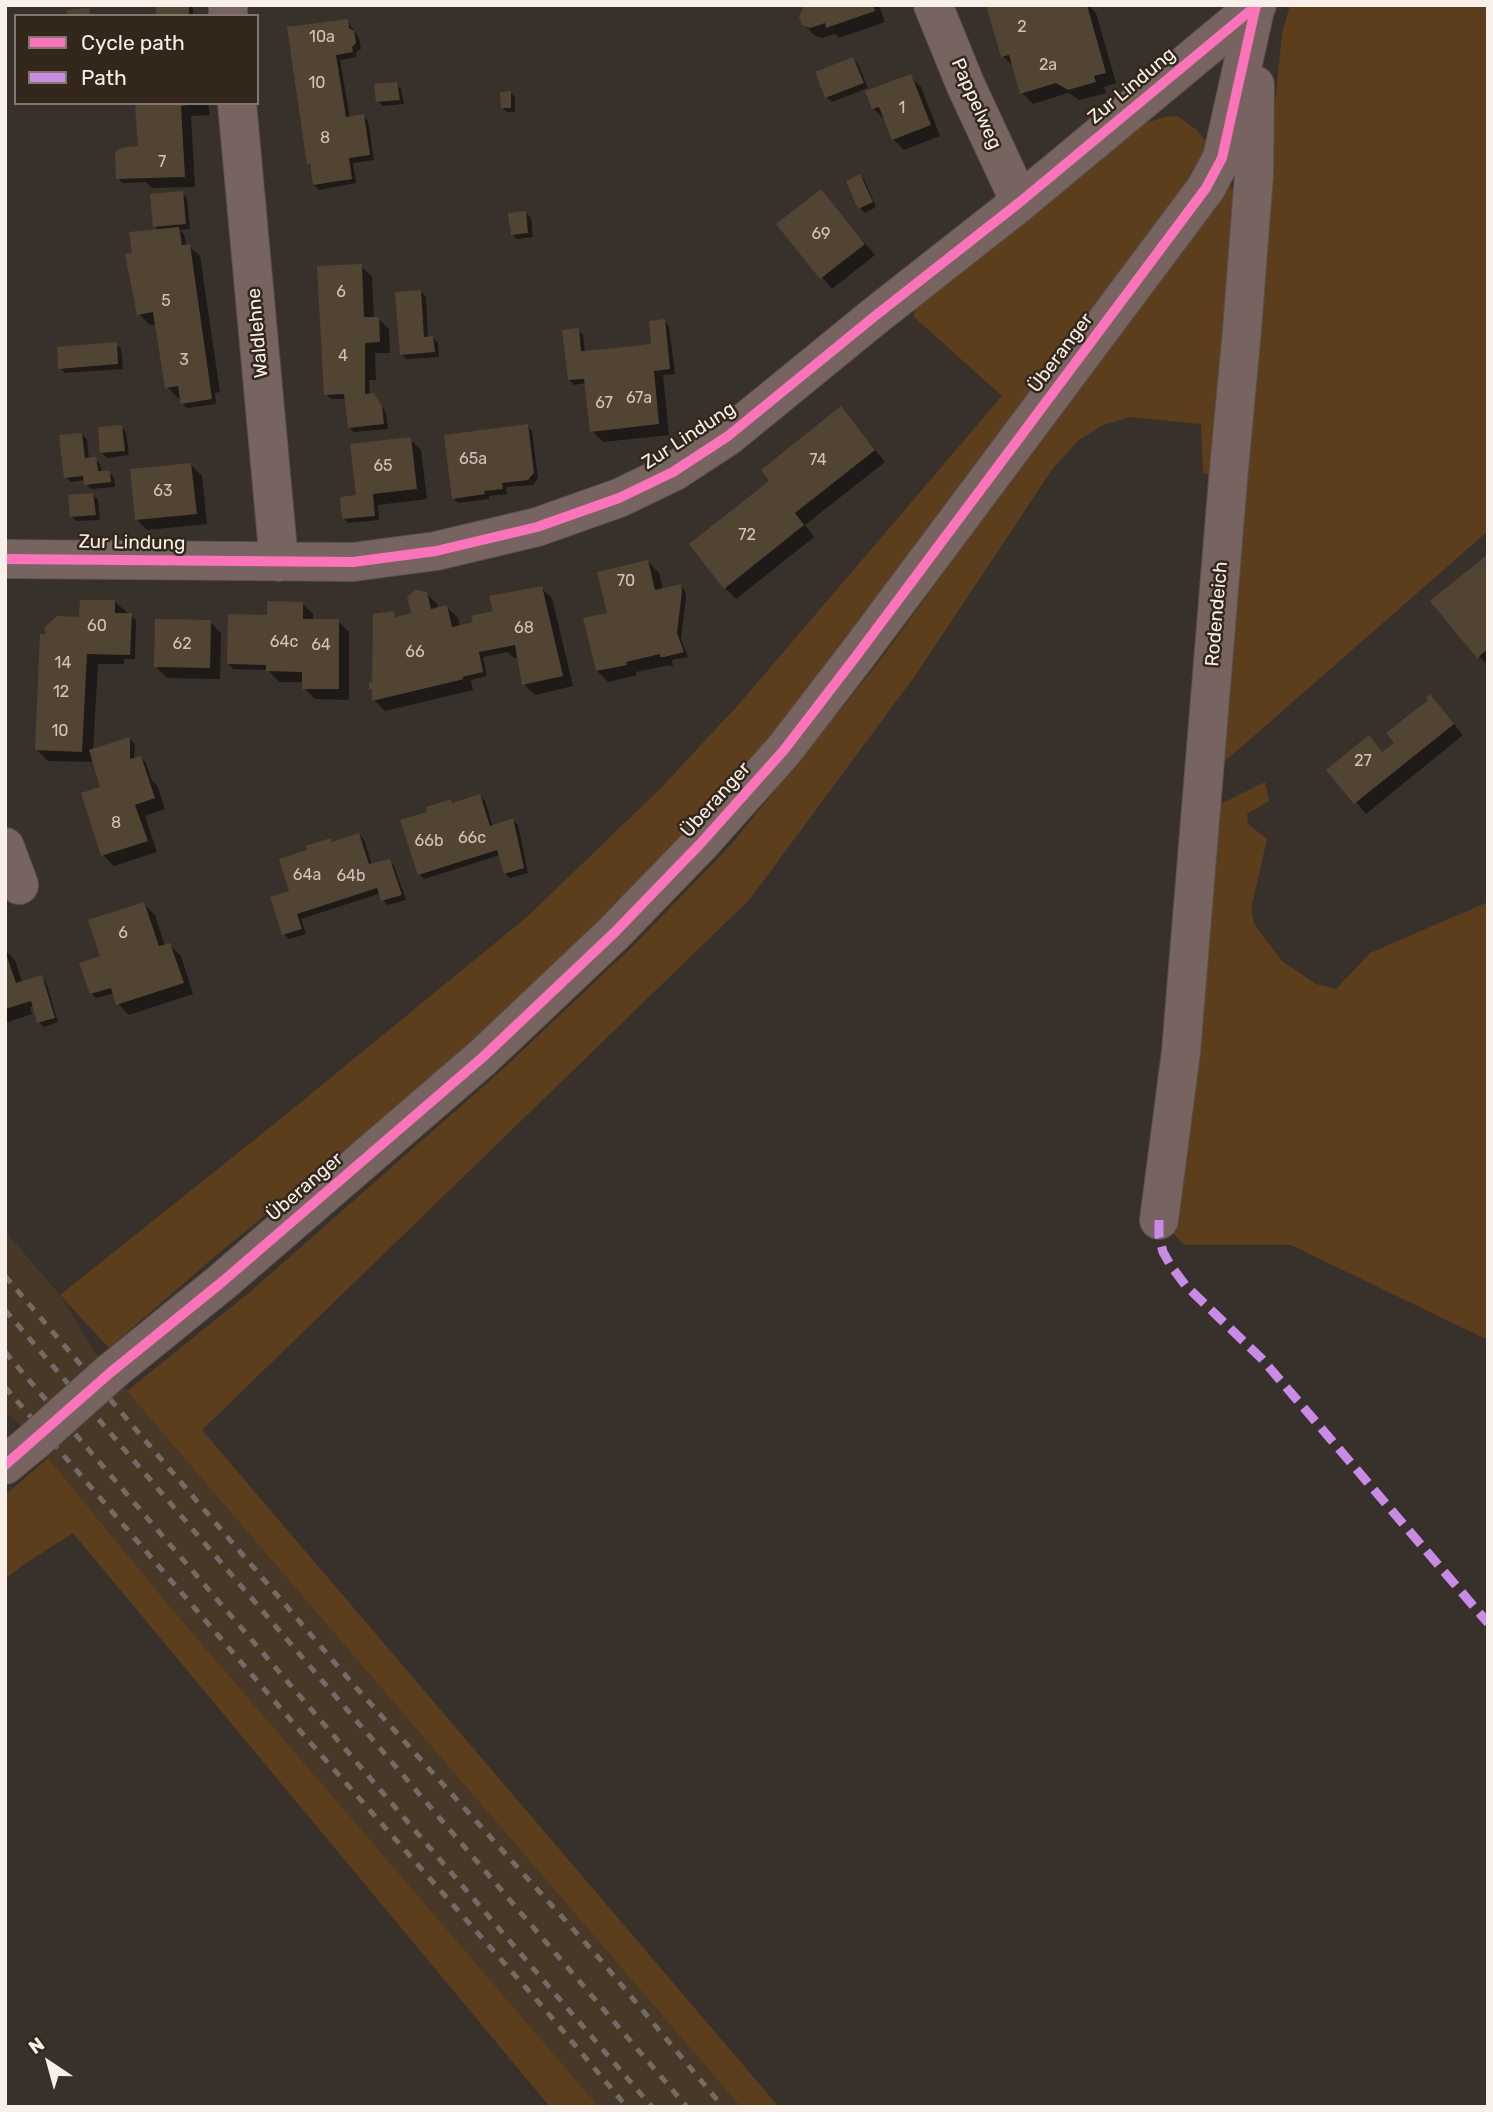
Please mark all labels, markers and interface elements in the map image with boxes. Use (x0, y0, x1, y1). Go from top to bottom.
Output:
legend (14, 14, 259, 105)
house number: 2 (1017, 17, 1027, 37)
house number: 10a (309, 27, 335, 47)
text: Cycle path (81, 30, 185, 55)
street label: Zur Lindung (1084, 43, 1180, 129)
street label: Pappelweg (946, 55, 1006, 153)
house number: 2a (1039, 55, 1057, 75)
text: Path (81, 65, 127, 90)
house number: 10 (308, 73, 326, 93)
house number: 1 (899, 98, 905, 118)
house number: 8 (320, 128, 330, 148)
house number: 7 (158, 152, 166, 172)
house number: 69 (811, 224, 831, 244)
house number: 6 (336, 282, 346, 302)
street label: Waldlehne (243, 287, 273, 379)
house number: 5 (161, 291, 171, 311)
street label: Überanger (1024, 309, 1098, 397)
house number: 4 (338, 346, 348, 366)
house number: 3 (179, 350, 189, 370)
house number: 67a (626, 388, 652, 408)
house number: 67 (595, 393, 613, 413)
street label: Zur Lindung (638, 397, 740, 475)
house number: 65a (459, 449, 487, 469)
house number: 74 (809, 450, 827, 470)
house number: 65 (373, 456, 393, 476)
house number: 63 (153, 481, 173, 501)
house number: 72 (738, 525, 756, 545)
street label: Zur Lindung (78, 531, 186, 555)
street label: Rodendeich (1201, 561, 1233, 667)
house number: 70 (617, 571, 635, 591)
house number: 60 (87, 616, 107, 636)
house number: 68 (514, 618, 534, 638)
house number: 64c (270, 632, 298, 652)
house number: 62 (172, 634, 192, 654)
house number: 64 (311, 635, 331, 655)
house number: 66 (405, 642, 425, 662)
house number: 14 (55, 653, 71, 673)
house number: 12 (53, 682, 69, 702)
house number: 10 (51, 721, 69, 741)
house number: 27 (1354, 751, 1372, 771)
street label: Überanger (676, 758, 756, 842)
house number: 8 (111, 813, 121, 833)
house number: 66c (458, 828, 486, 848)
house number: 66b (415, 831, 443, 851)
house number: 64a (293, 865, 321, 885)
house number: 64b (336, 866, 366, 886)
house number: 6 (118, 923, 128, 943)
street label: Überanger (262, 1148, 348, 1226)
north arrow (14, 2028, 84, 2098)
text: N (24, 2032, 49, 2059)

